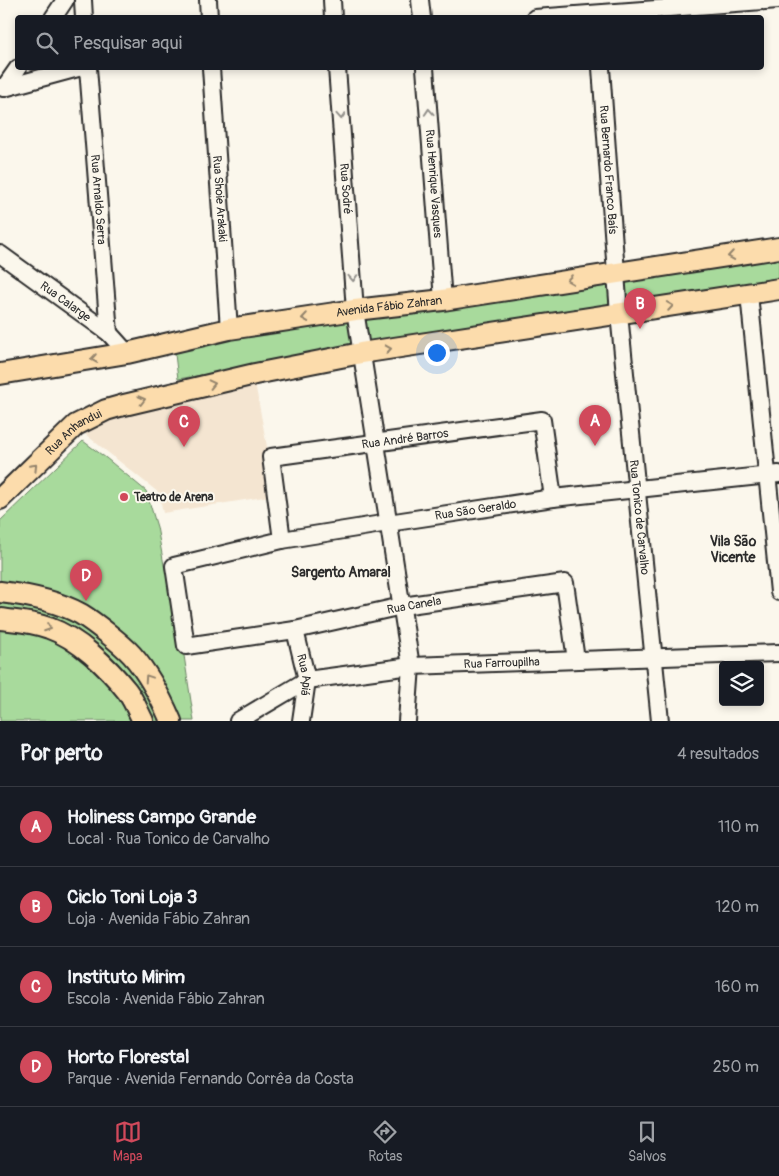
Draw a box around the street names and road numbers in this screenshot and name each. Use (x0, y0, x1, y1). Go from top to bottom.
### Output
street label: Rua Bernardo Franco Baís (596, 105, 620, 235)
street label: Rua Henrique Vasques (422, 129, 445, 239)
street label: Rua Arnaldo Serra (87, 154, 109, 246)
street label: Rua Shoie Arakaki (209, 155, 230, 242)
street label: Rua Sodré (336, 163, 355, 215)
street label: Rua Calarge (37, 279, 94, 325)
street label: Avenida Fábio Zahran (335, 293, 443, 321)
street label: Rua Anhandui (43, 406, 104, 459)
street label: Rua André Barros (361, 426, 450, 453)
street label: Rua Tonico de Carvalho (626, 459, 652, 576)
street label: Rua São Geraldo (434, 497, 518, 524)
street label: Rua Canela (386, 593, 443, 618)
street label: Rua Apiá (293, 652, 314, 697)
street label: Rua Farroupilha (463, 654, 540, 672)

